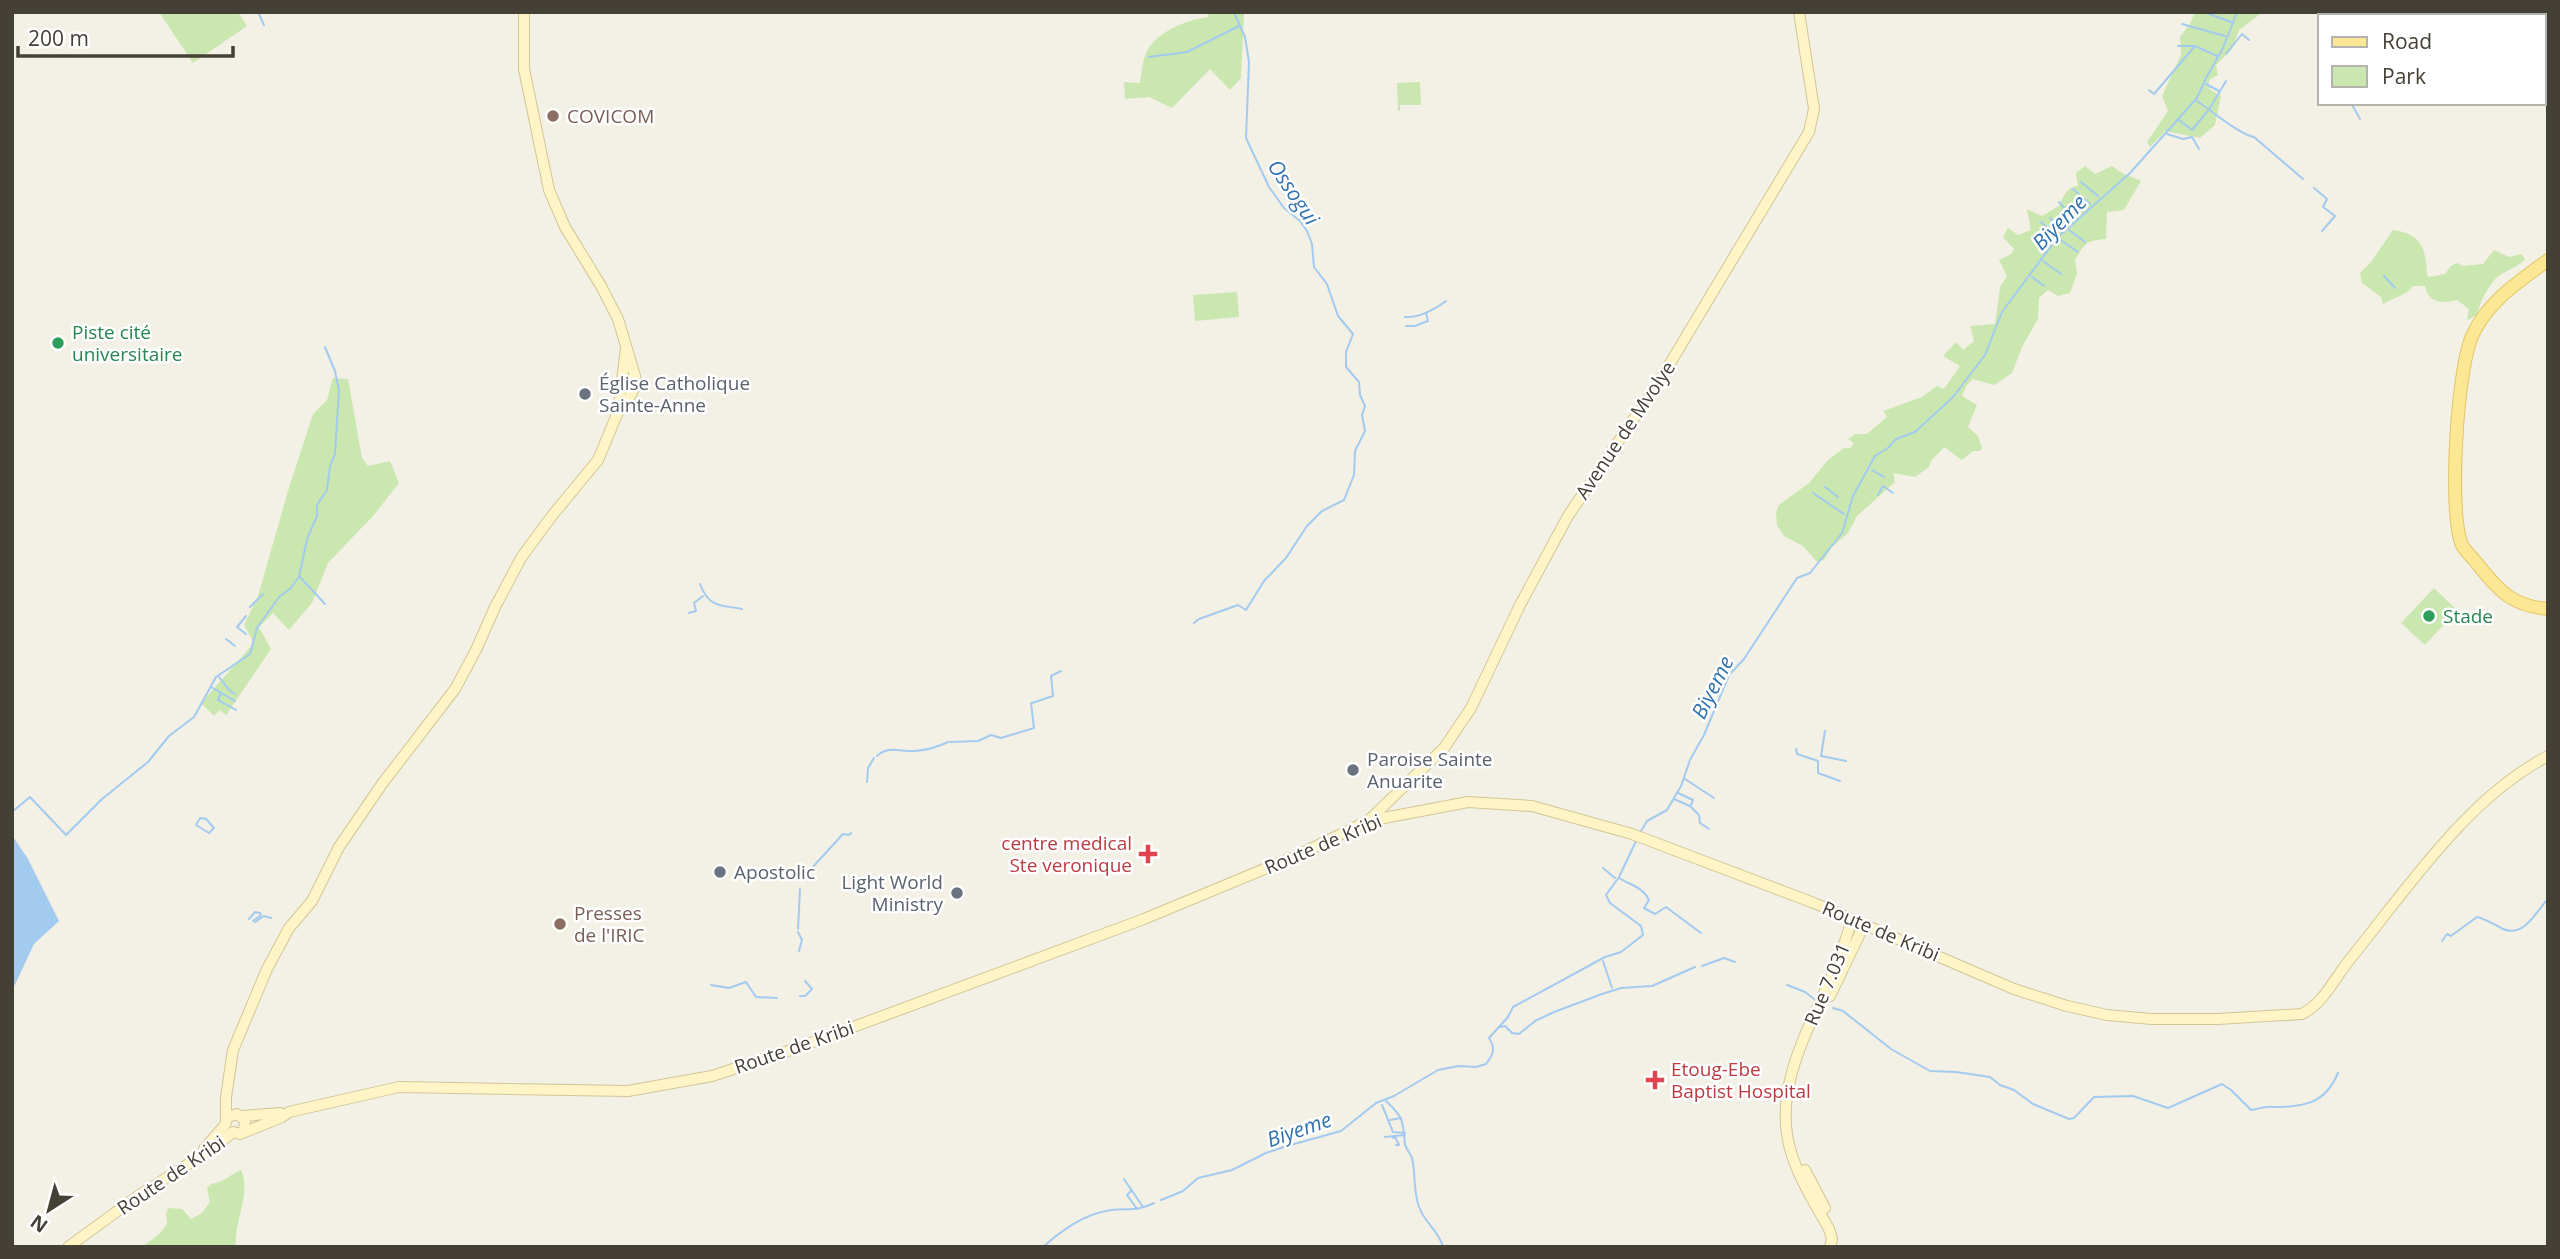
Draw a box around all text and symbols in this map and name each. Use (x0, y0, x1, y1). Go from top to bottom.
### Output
scale bar (18, 14, 233, 58)
legend (2318, 14, 2546, 105)
text: 200 m (28, 24, 89, 52)
text: Road (2382, 27, 2432, 55)
text: Park (2382, 62, 2426, 90)
place label: COVICOM (567, 103, 654, 129)
marker: COVICOM (545, 108, 561, 124)
water label: Ossogui (1262, 154, 1327, 231)
water label: Biyeme (2026, 188, 2092, 256)
place label: Piste cité universitaire (72, 319, 182, 367)
marker: Piste cité universitaire (50, 335, 66, 351)
street label: Avenue de Mvolye (1569, 356, 1681, 504)
place label: Église Catholique Sainte-Anne (599, 370, 750, 418)
marker: Église Catholique Sainte-Anne (577, 386, 593, 402)
place label: Stade (2443, 603, 2493, 629)
marker: Stade (2421, 608, 2437, 624)
water label: Biyeme (1684, 651, 1740, 723)
place label: Paroise Sainte Anuarite (1367, 746, 1493, 794)
marker: Paroise Sainte Anuarite (1345, 762, 1361, 778)
street label: Route de Kribi (1260, 808, 1386, 880)
place label: centre medical Ste veronique (1001, 830, 1132, 878)
marker: centre medical Ste veronique (1138, 844, 1158, 864)
place label: Apostolic (734, 859, 815, 885)
marker: Apostolic (712, 864, 728, 880)
place label: Light World Ministry (841, 869, 943, 917)
marker: Light World Ministry (949, 885, 965, 901)
street label: Route de Kribi (1818, 895, 1944, 967)
place label: Presses de l'IRIC (574, 900, 645, 948)
marker: Presses de l'IRIC (552, 916, 568, 932)
street label: Rue 7.031 (1798, 939, 1856, 1029)
street label: Route de Kribi (731, 1014, 857, 1080)
place label: Etoug-Ebe Baptist Hospital (1671, 1056, 1811, 1104)
marker: Etoug-Ebe Baptist Hospital (1645, 1070, 1665, 1090)
water label: Biyeme (1263, 1105, 1335, 1153)
street label: Route de Kribi (112, 1129, 230, 1221)
north arrow (14, 1175, 84, 1245)
text: N (25, 1209, 53, 1239)

